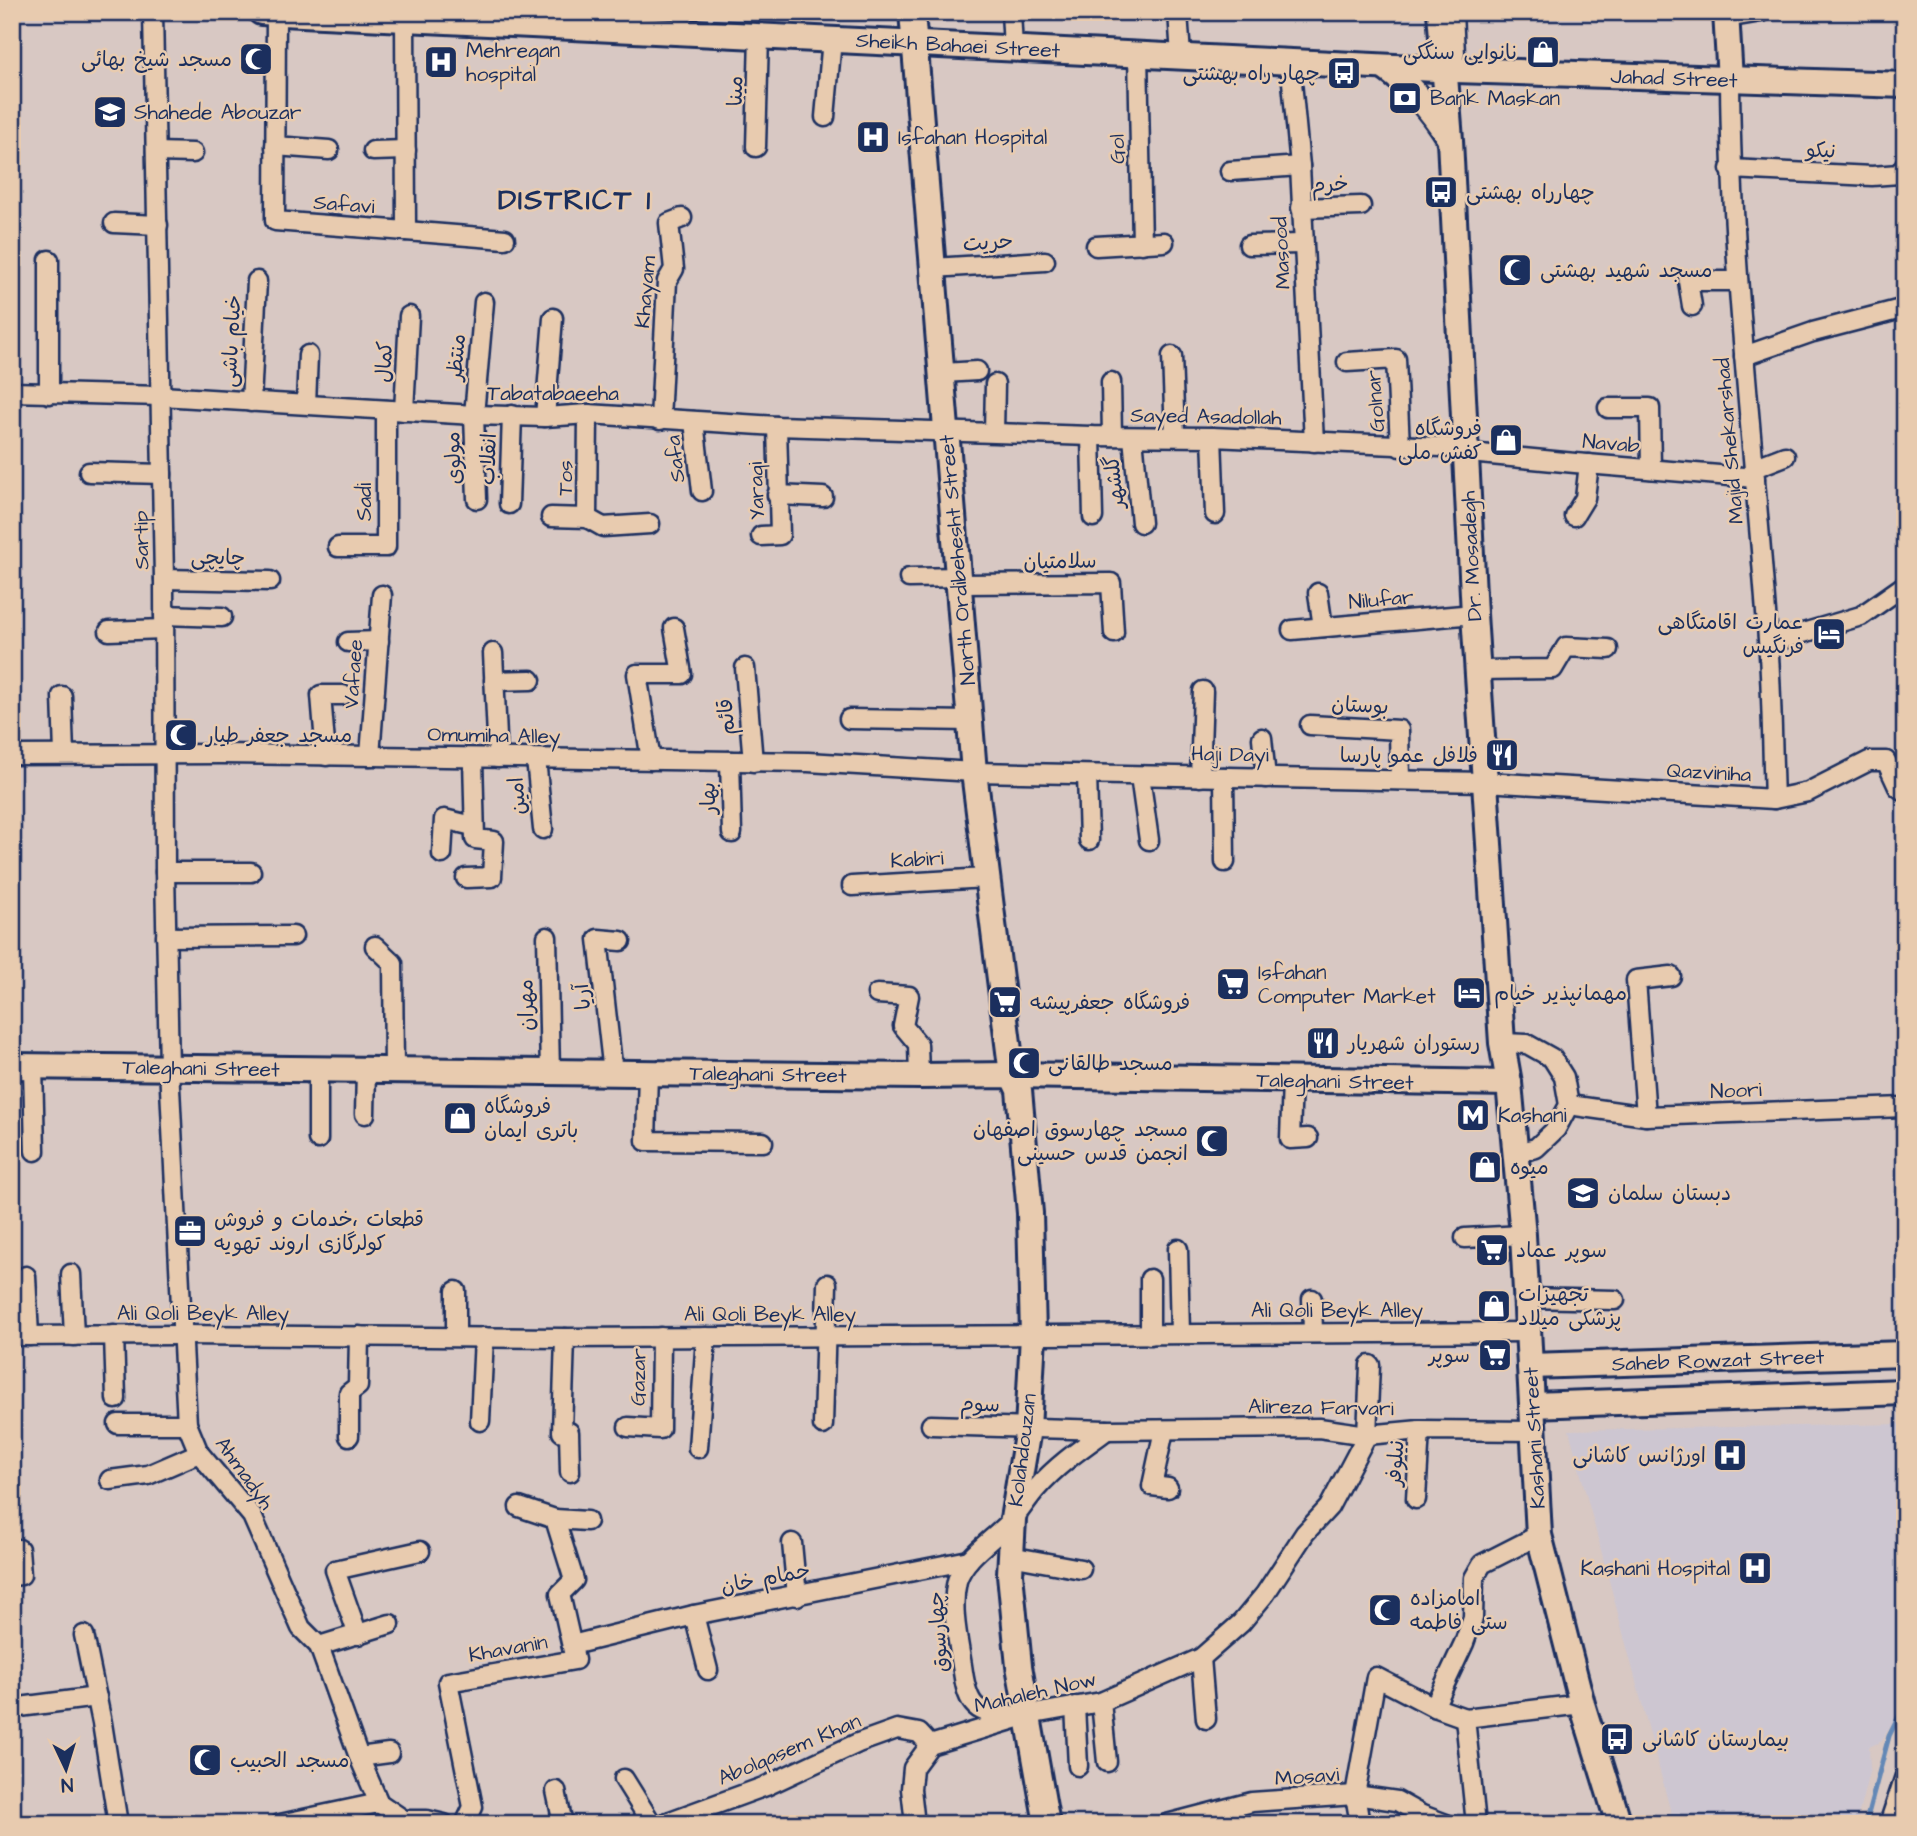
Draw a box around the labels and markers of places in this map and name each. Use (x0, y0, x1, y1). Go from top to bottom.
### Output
shop icon: نانوایی سنگکی (1524, 33, 1562, 71)
place label: Mehregan hospital (466, 36, 560, 90)
place label: نانوایی سنگکی (1403, 38, 1518, 67)
mosque icon: مسجد شیخ بهائی (237, 40, 275, 78)
hospital icon: Mehregan hospital (422, 43, 460, 81)
place label: مسجد شیخ بهائی (81, 45, 232, 74)
bus stop icon: چهار راه بهشتی (1325, 54, 1363, 92)
place label: چهار راه بهشتی (1183, 59, 1320, 88)
bank icon: Bank Maskan (1386, 79, 1424, 117)
place label: Bank Maskan (1430, 84, 1560, 113)
school or university icon: Shahede Abouzar (91, 93, 129, 131)
place label: Shahede Abouzar (134, 98, 302, 127)
hospital icon: Isfahan Hospital (854, 118, 892, 156)
place label: Isfahan Hospital (898, 123, 1047, 153)
bus stop icon: چهارراه بهشتی (1422, 173, 1460, 211)
place label: چهارراه بهشتی (1466, 178, 1595, 207)
mosque icon: مسجد شهید بهشتی (1496, 251, 1534, 289)
place label: مسجد شهید بهشتی (1540, 256, 1713, 285)
place label: فروشگاه کفش ملی (1398, 414, 1482, 467)
shop icon: فروشگاه کفش ملی (1487, 421, 1525, 459)
place label: عمارت اقامتگاهی فرنگیس (1657, 608, 1804, 661)
hotel icon: عمارت اقامتگاهی فرنگیس (1810, 615, 1848, 653)
mosque icon: مسجد جعفر طیار (162, 716, 200, 754)
place label: مسجد جعفر طیار (204, 721, 352, 750)
restaurant icon: فلافل عمو پارسا (1483, 736, 1521, 774)
place label: فلافل عمو پارسا (1340, 741, 1478, 770)
place label: Isfahan Computer Market (1258, 958, 1436, 1012)
supermarket icon: Isfahan Computer Market (1214, 965, 1252, 1003)
hotel icon: مهمانپذیر خیام (1450, 974, 1488, 1012)
place label: مهمانپذیر خیام (1494, 979, 1627, 1009)
supermarket icon: فروشگاه جعفرپیشه (986, 983, 1024, 1021)
place label: فروشگاه جعفرپیشه (1030, 988, 1190, 1017)
restaurant icon: رستوران شهریار (1304, 1024, 1342, 1062)
place label: رستوران شهریار (1346, 1029, 1480, 1058)
mosque icon: مسجد طالقانی (1005, 1044, 1043, 1082)
place label: مسجد طالقانی (1048, 1049, 1173, 1078)
place label: فروشگاه باتری ایمان (484, 1092, 578, 1145)
metro station icon: Kashani (1454, 1096, 1492, 1134)
shop icon: فروشگاه باتری ایمان (441, 1099, 479, 1137)
place label: Kashani (1498, 1101, 1567, 1130)
place label: مسجد چهارسوق اصفهان انجمن قدس حسینی (973, 1115, 1188, 1168)
mosque icon: مسجد چهارسوق اصفهان انجمن قدس حسینی (1193, 1122, 1231, 1160)
shop icon: میوه (1466, 1148, 1504, 1186)
place label: میوه (1510, 1153, 1549, 1182)
school or university icon: دبستان سلمان (1564, 1174, 1602, 1212)
place label: دبستان سلمان (1608, 1179, 1731, 1208)
place label: قطعات ،خدمات و فروش کولرگازی اروند تهویه (214, 1205, 424, 1258)
office icon: قطعات ،خدمات و فروش کولرگازی اروند تهویه (171, 1212, 209, 1250)
supermarket icon: سوپر عماد (1473, 1231, 1511, 1269)
place label: سوپر عماد (1516, 1236, 1607, 1265)
place label: تجهیزات پزشکی میلاد (1518, 1280, 1621, 1333)
shop icon: تجهیزات پزشکی میلاد (1475, 1287, 1513, 1325)
supermarket icon: سوپر (1476, 1336, 1514, 1374)
place label: سوپر (1427, 1341, 1470, 1370)
hospital icon: اورژانس کاشانی (1711, 1436, 1749, 1474)
place label: اورژانس کاشانی (1573, 1441, 1706, 1470)
hospital icon: Kashani Hospital (1736, 1549, 1774, 1587)
place label: Kashani Hospital (1580, 1554, 1730, 1584)
place label: امامزاده ستی فاطمه (1410, 1584, 1508, 1637)
mosque icon: امامزاده ستی فاطمه (1366, 1591, 1404, 1629)
bus stop icon: بیمارستان کاشانی (1598, 1720, 1636, 1758)
place label: بیمارستان کاشانی (1642, 1725, 1789, 1754)
mosque icon: مسجد الحبیب (186, 1741, 224, 1779)
place label: مسجد الحبیب (230, 1746, 349, 1775)

